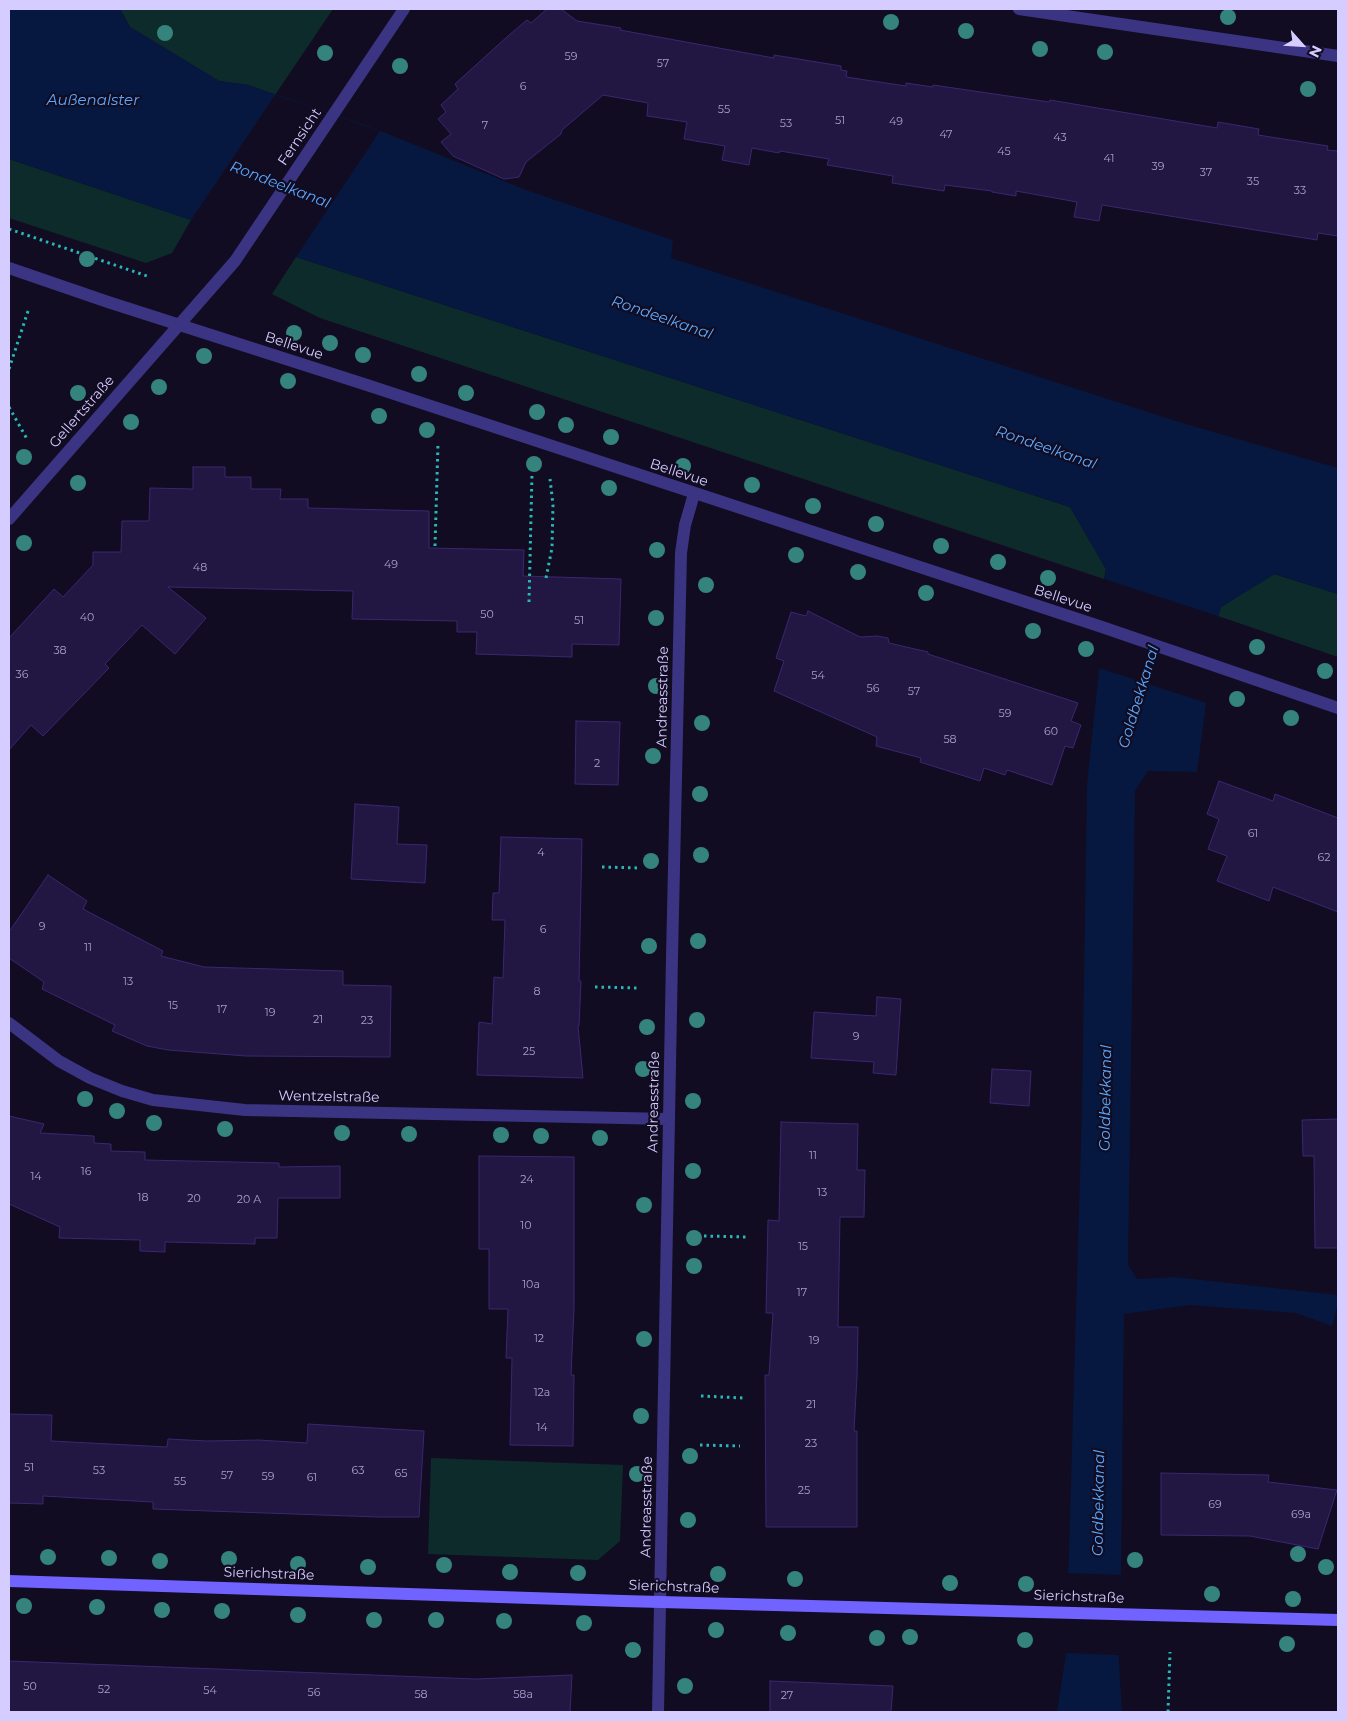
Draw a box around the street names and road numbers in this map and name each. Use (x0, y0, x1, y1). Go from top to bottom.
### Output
street label: Fernsicht (275, 105, 325, 169)
street label: Bellevue (263, 329, 325, 363)
street label: Gellertstraße (46, 372, 118, 452)
street label: Bellevue (648, 456, 710, 490)
street label: Bellevue (1032, 582, 1094, 616)
street label: Andreasstraße (654, 646, 672, 748)
street label: Andreasstraße (645, 1051, 663, 1153)
street label: Wentzelstraße (278, 1088, 380, 1106)
street label: Andreasstraße (638, 1456, 656, 1558)
street label: Sierichstraße (223, 1564, 315, 1584)
street label: Sierichstraße (628, 1577, 720, 1597)
street label: Sierichstraße (1033, 1587, 1125, 1607)

